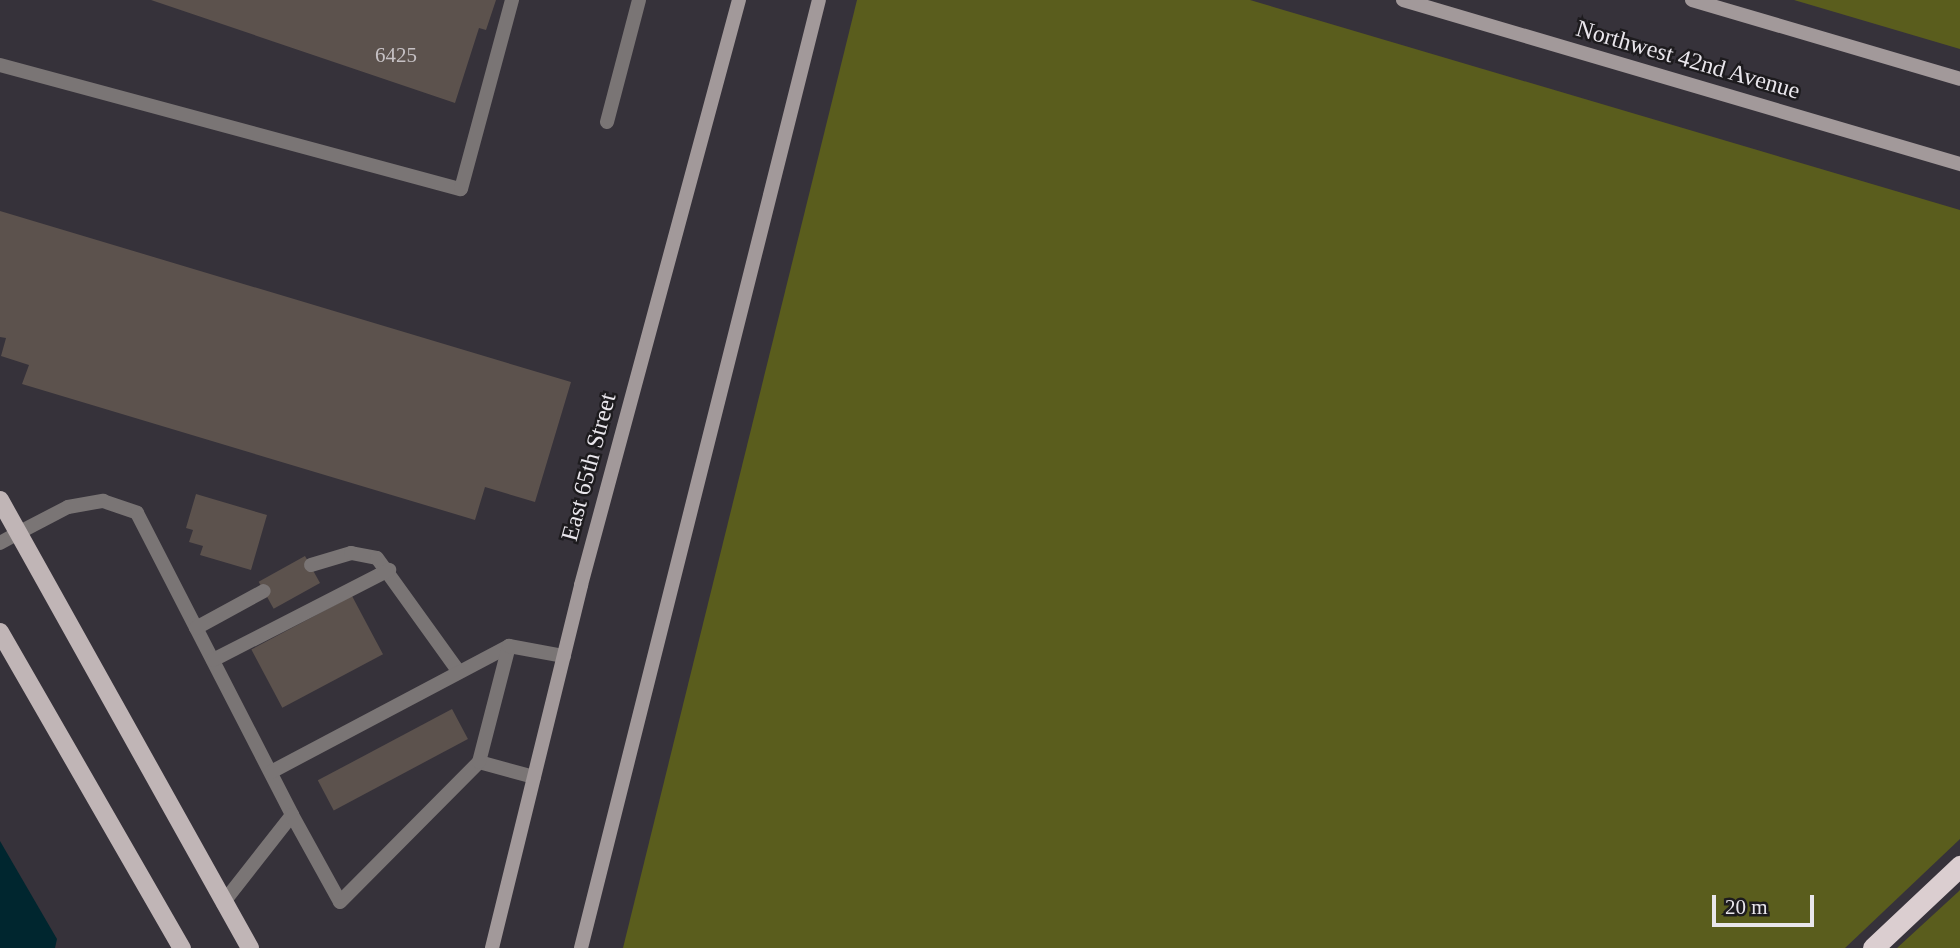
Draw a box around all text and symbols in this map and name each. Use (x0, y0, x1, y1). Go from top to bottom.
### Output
street label: Northwest 42nd Avenue (1572, 14, 1804, 106)
house number: 6425 (375, 42, 417, 68)
street label: East 65th Street (555, 390, 623, 544)
scale bar (1715, 881, 1816, 925)
text: 20 m (1725, 895, 1768, 919)

